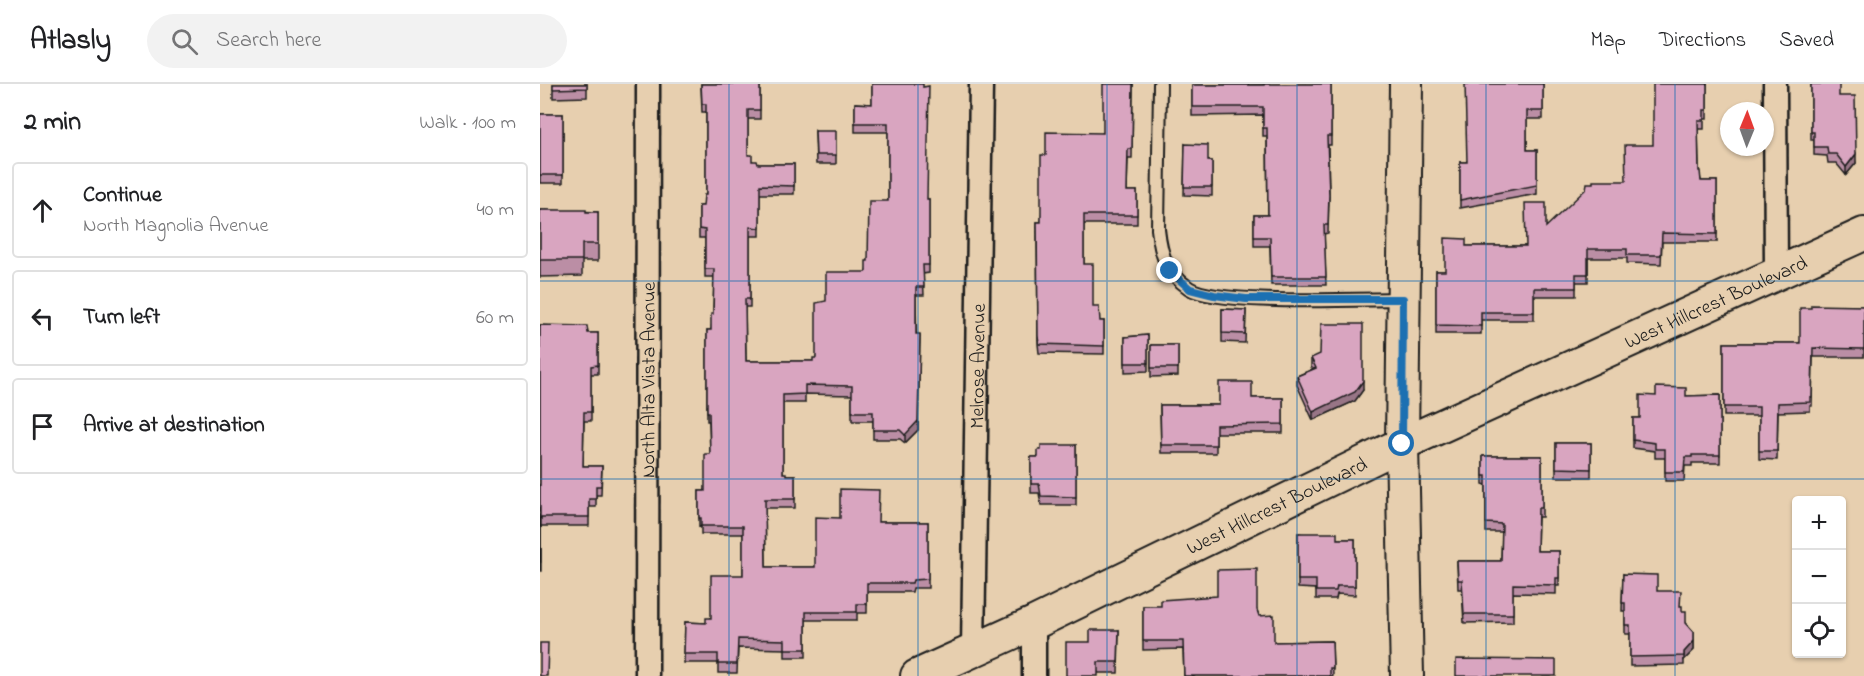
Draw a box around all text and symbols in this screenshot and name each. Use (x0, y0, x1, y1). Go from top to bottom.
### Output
search box (147, 14, 567, 68)
text: Atlasly (30, 21, 111, 62)
icon: search (168, 25, 201, 58)
text: Search here (216, 25, 321, 57)
text: Map (1590, 26, 1626, 56)
text: Directions (1659, 26, 1746, 56)
text: Saved (1779, 26, 1834, 56)
north arrow (1720, 102, 1774, 156)
text: 2 min (24, 104, 81, 142)
text: Walk · 100 m (419, 109, 516, 138)
text: Continue (83, 180, 162, 212)
icon: ahead (26, 194, 59, 227)
text: 40 m (477, 196, 514, 225)
text: North Magnolia Avenue (83, 212, 268, 241)
street label: West Hillcrest Boulevard (1620, 250, 1813, 358)
route end (1156, 257, 1182, 283)
street label: North Alta Vista Avenue (635, 282, 665, 478)
icon: left (26, 302, 59, 335)
text: Turn left (83, 302, 160, 334)
street label: Melrose Avenue (964, 303, 995, 429)
text: 60 m (476, 304, 514, 333)
icon: arrive (26, 410, 59, 443)
text: Arrive at destination (83, 410, 265, 442)
route start (1388, 430, 1414, 456)
street label: West Hillcrest Boulevard (1182, 451, 1373, 564)
map controls (1792, 496, 1846, 658)
button: + (1792, 496, 1846, 550)
button: − (1792, 550, 1846, 604)
button: locate (1792, 604, 1846, 658)

